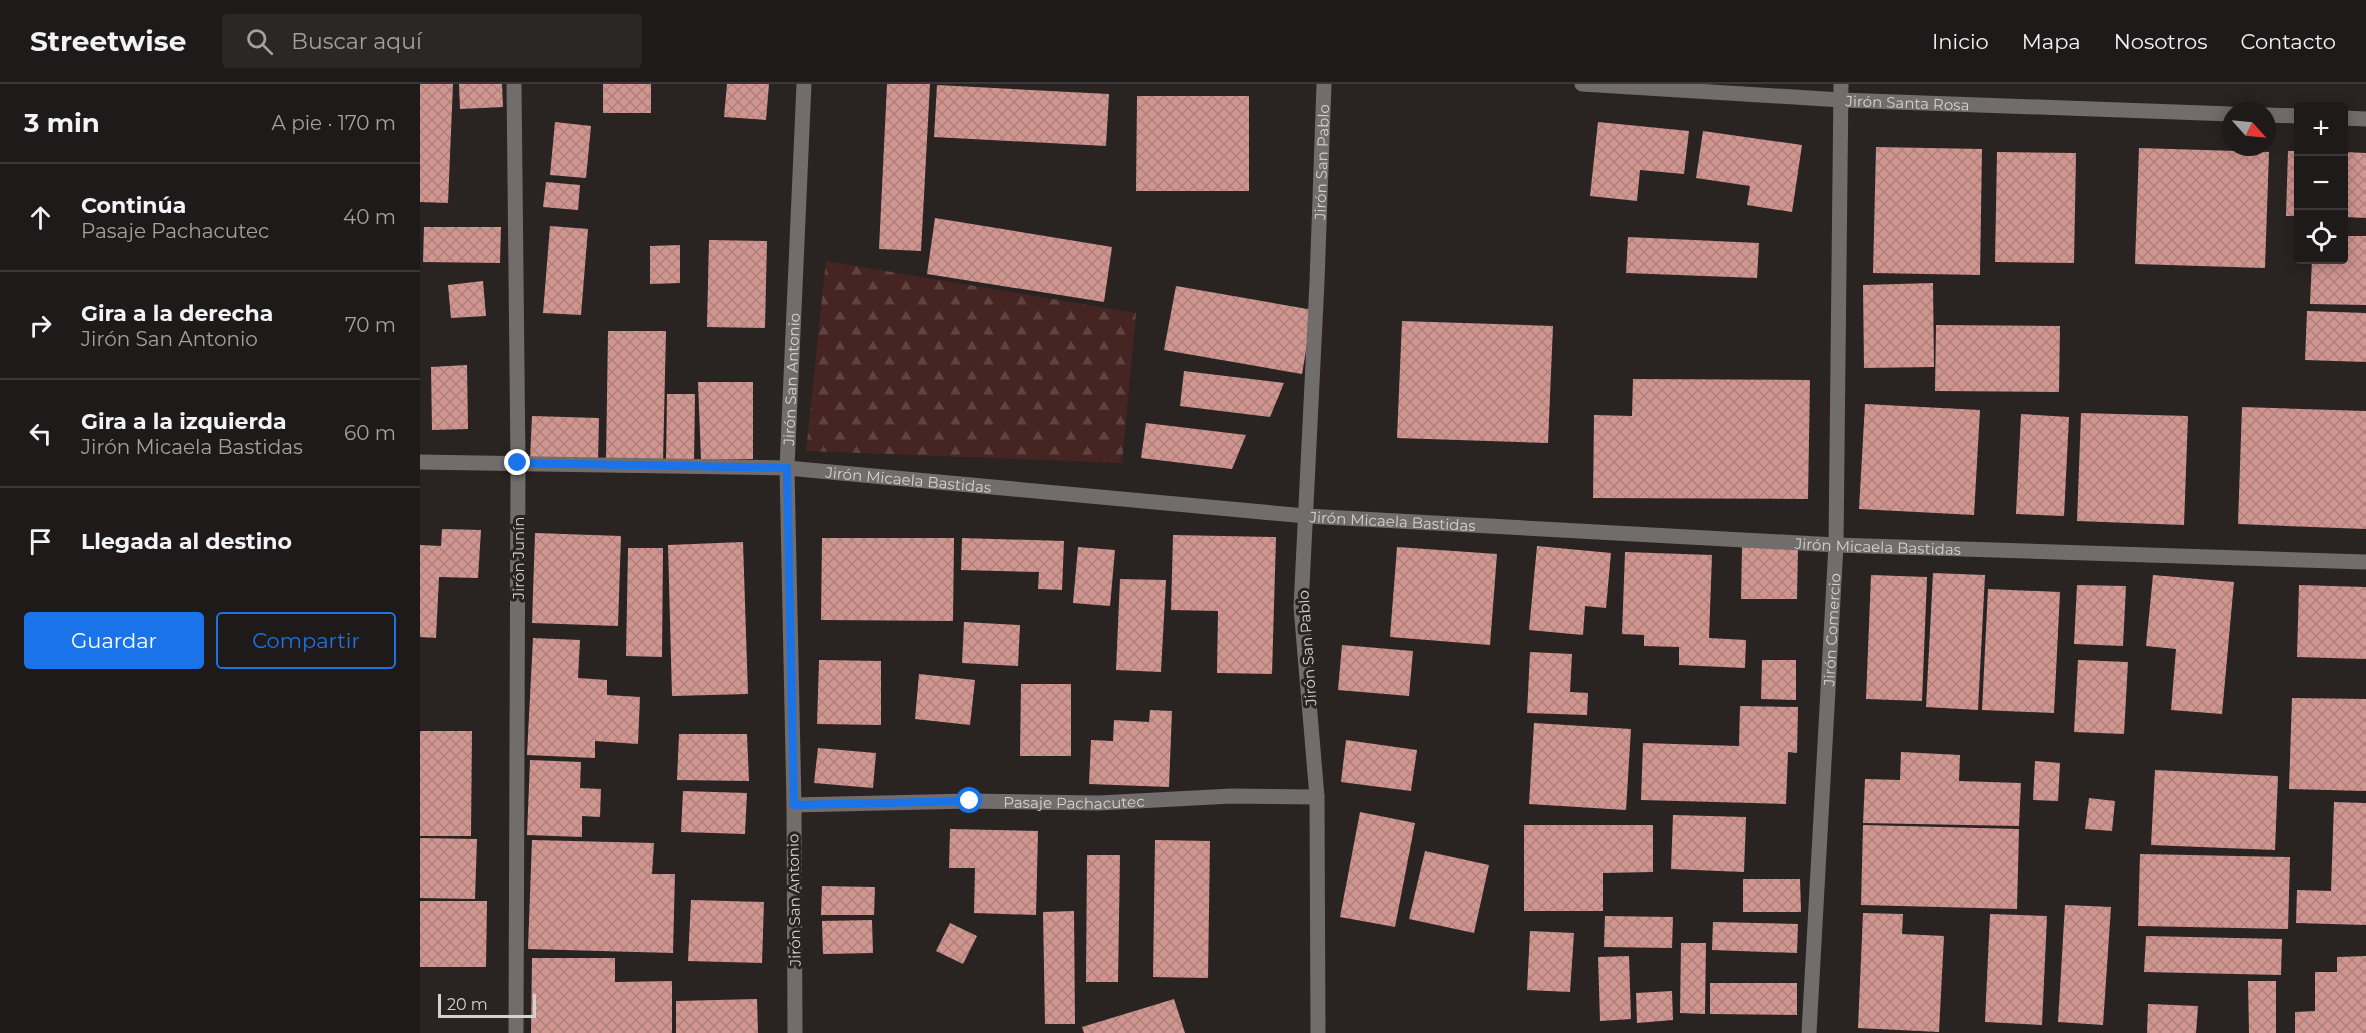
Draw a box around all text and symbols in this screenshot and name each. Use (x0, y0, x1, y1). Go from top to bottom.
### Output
search box (222, 14, 642, 68)
text: Streetwise (30, 24, 186, 58)
icon: search (243, 25, 276, 58)
text: Buscar aquí (291, 28, 422, 55)
text: Inicio (1932, 29, 1989, 54)
text: Mapa (2022, 29, 2081, 54)
text: Nosotros (2114, 29, 2207, 54)
text: Contacto (2240, 29, 2336, 54)
street label: Jirón Santa Rosa (1844, 91, 1970, 114)
north arrow (2222, 102, 2276, 156)
map controls (2294, 102, 2348, 264)
button: + (2294, 102, 2348, 156)
street label: Jirón San Pablo (1310, 104, 1333, 221)
text: 3 min (24, 107, 100, 139)
text: A pie · 170 m (272, 111, 396, 135)
button: − (2294, 156, 2348, 210)
text: Continúa (81, 192, 186, 219)
icon: ahead (24, 201, 57, 234)
text: 40 m (343, 205, 396, 229)
button: locate (2294, 210, 2348, 264)
text: Pasaje Pachacutec (81, 219, 269, 243)
text: Gira a la derecha (81, 300, 273, 327)
icon: right (24, 309, 57, 342)
street label: Jirón San Antonio (778, 312, 803, 447)
text: 70 m (345, 313, 396, 337)
text: Jirón San Antonio (81, 327, 258, 351)
text: Gira a la izquierda (81, 408, 287, 435)
icon: left (24, 417, 57, 450)
text: 60 m (344, 421, 396, 445)
text: Jirón Micaela Bastidas (81, 435, 303, 459)
route end (504, 449, 530, 475)
street label: Jirón Micaela Bastidas (824, 462, 992, 496)
street label: Jirón Micaela Bastidas (1308, 507, 1476, 535)
street label: Jirón Junín (509, 517, 528, 600)
icon: arrive (24, 525, 57, 558)
text: Llegada al destino (81, 528, 292, 555)
street label: Jirón Micaela Bastidas (1793, 533, 1961, 559)
street label: Jirón Comercio (1819, 573, 1844, 688)
street label: Jirón San Pablo (1293, 589, 1321, 708)
button: Guardar (24, 612, 204, 669)
button: Compartir (216, 612, 396, 669)
route start (956, 787, 982, 813)
street label: Pasaje Pachacutec (1003, 791, 1145, 813)
street label: Jirón San Antonio (783, 834, 805, 967)
scale bar (438, 991, 536, 1018)
text: 20 m (447, 995, 488, 1014)

